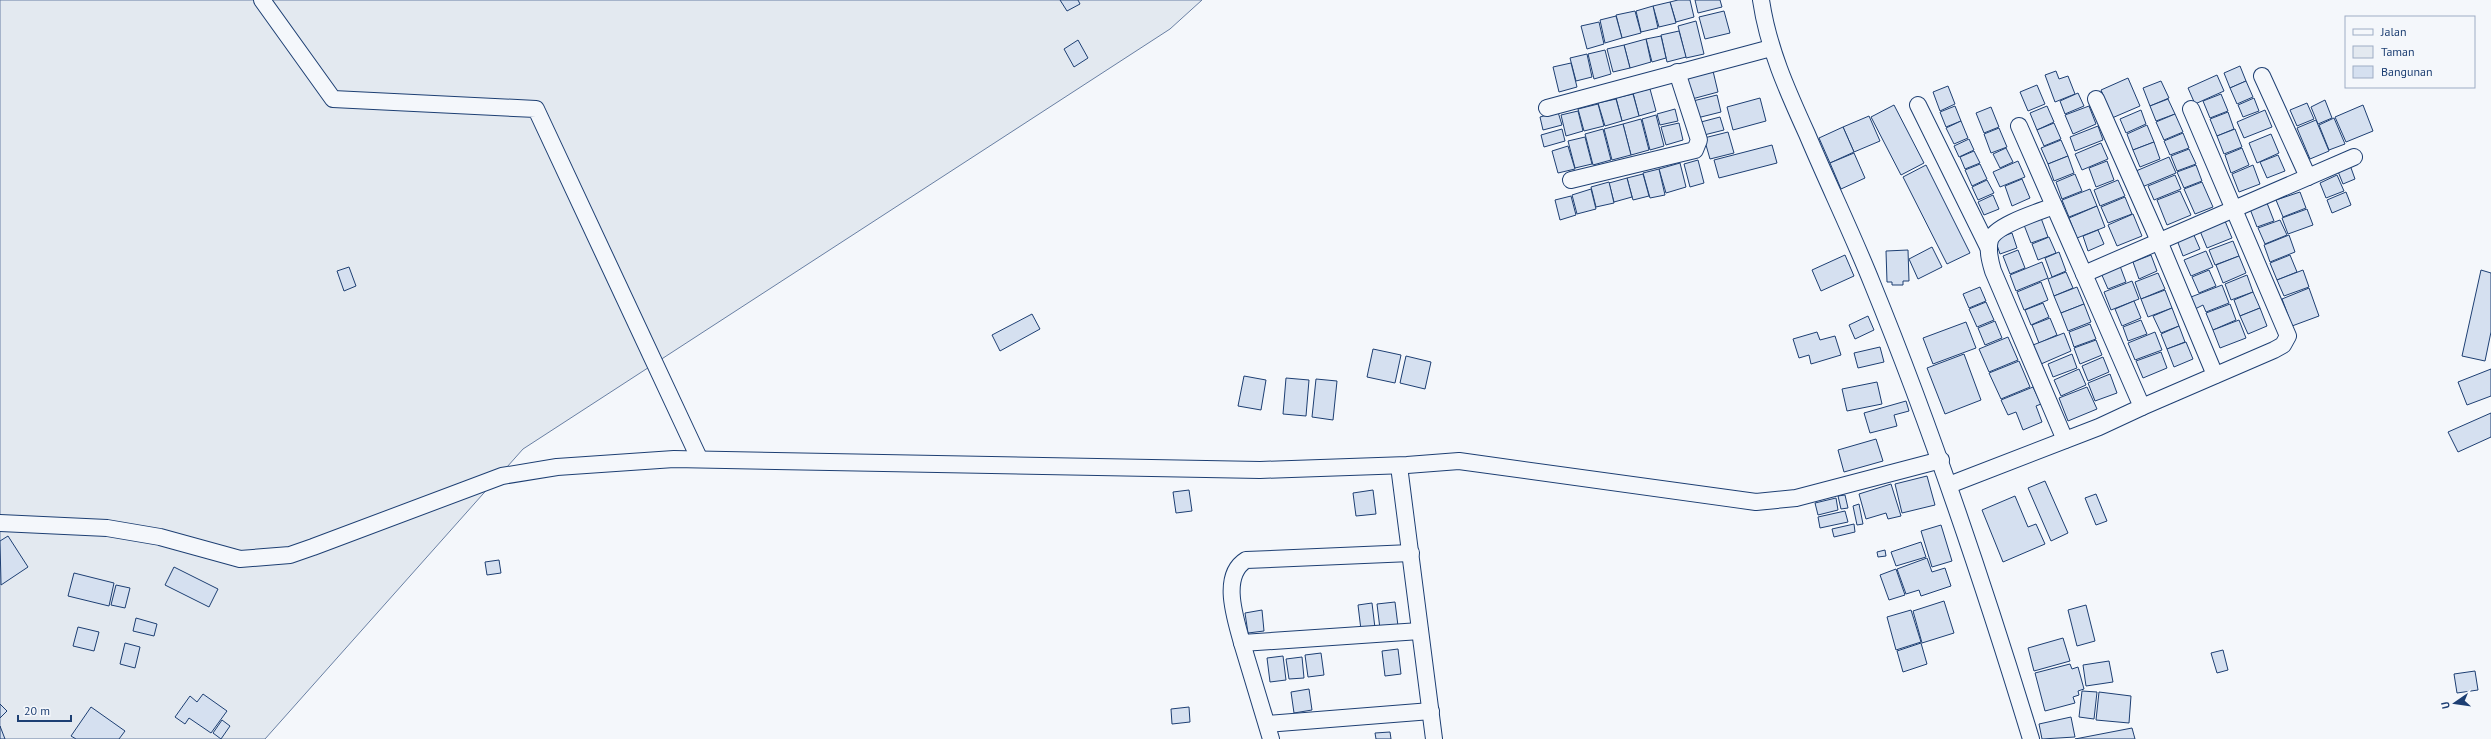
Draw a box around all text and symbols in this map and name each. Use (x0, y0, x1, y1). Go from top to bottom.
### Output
legend (2345, 16, 2475, 88)
text: Jalan (2380, 24, 2406, 39)
text: Taman (2381, 44, 2415, 59)
text: Bangunan (2381, 64, 2433, 79)
north arrow (2435, 683, 2475, 723)
scale bar (18, 697, 71, 723)
text: U (2438, 700, 2453, 710)
text: 20 m (24, 703, 50, 718)

